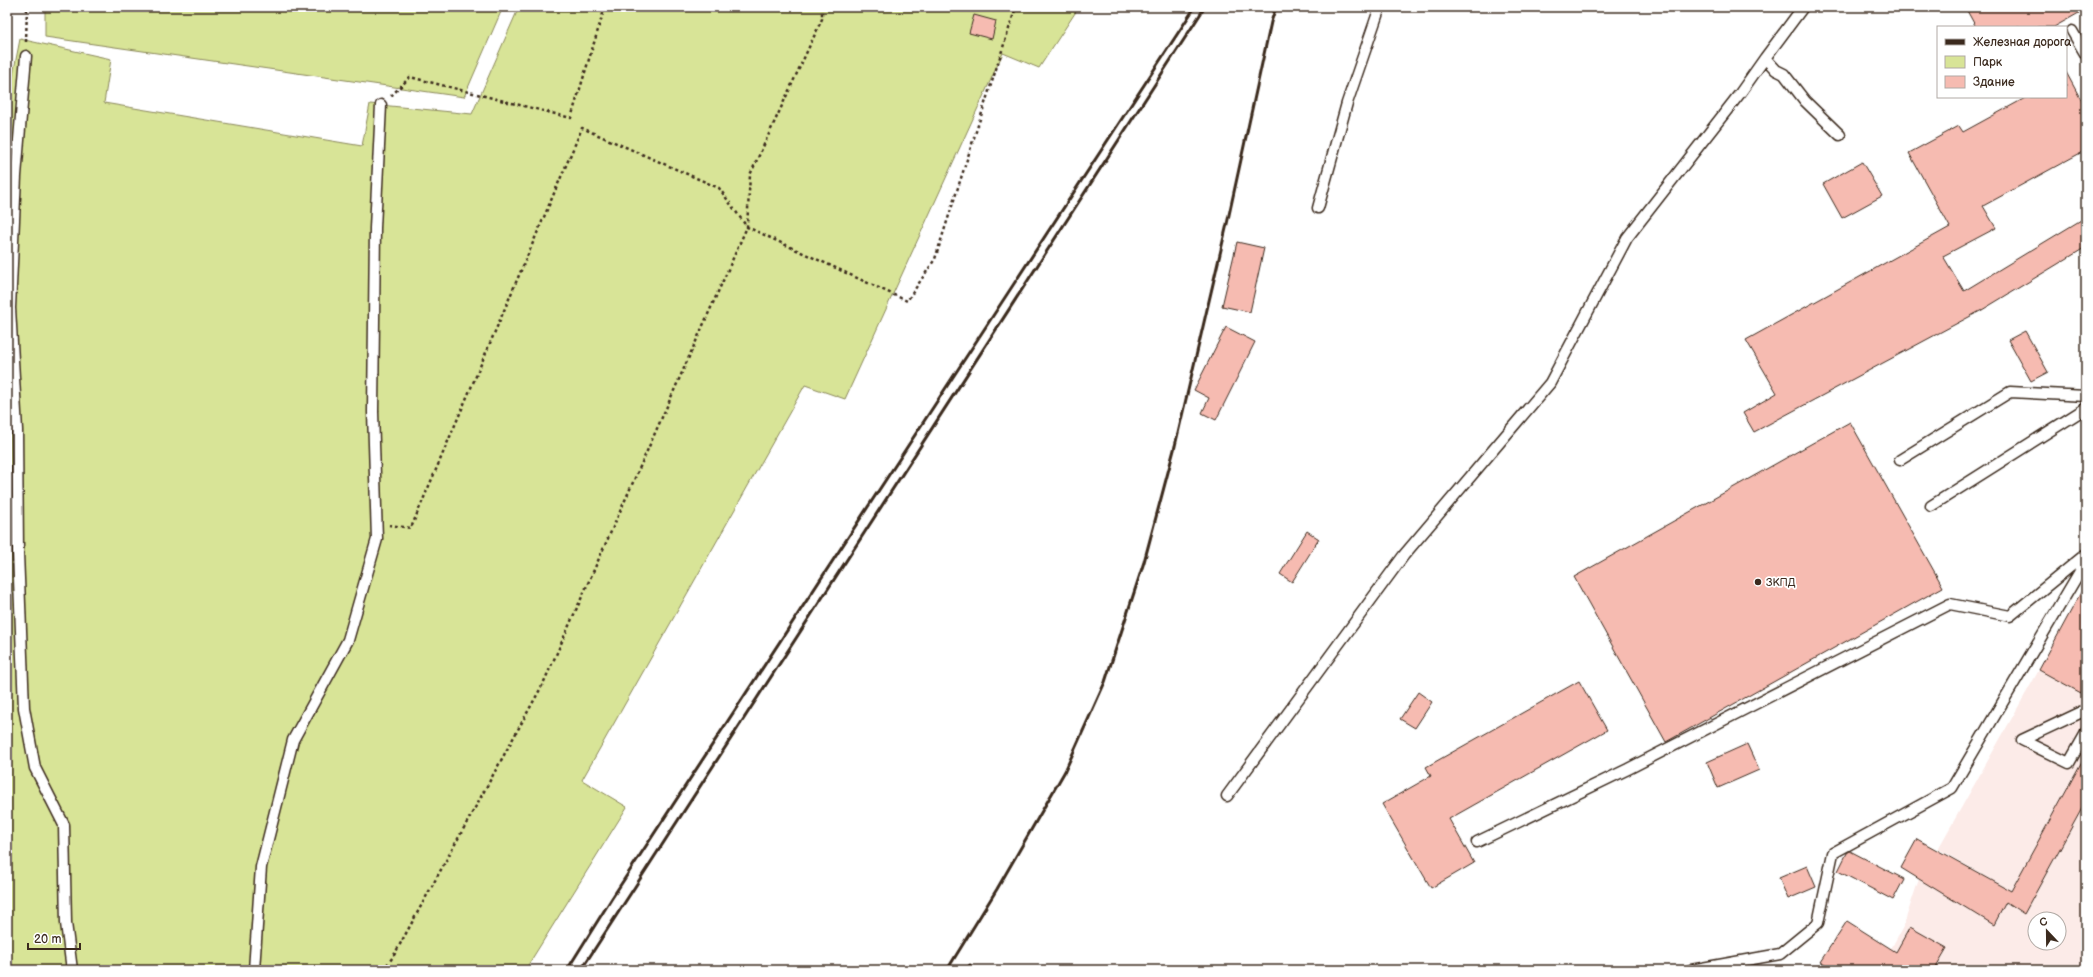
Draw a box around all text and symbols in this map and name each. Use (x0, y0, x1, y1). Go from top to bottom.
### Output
legend (1937, 26, 2067, 98)
text: Железная дорога (1973, 35, 2071, 50)
text: Парк (1973, 55, 2003, 70)
text: Здание (1973, 75, 2015, 90)
place label: ЗКПД (1766, 576, 1796, 589)
marker: ЗКПД (1753, 577, 1763, 587)
north arrow (2027, 911, 2067, 951)
text: С (2037, 915, 2050, 930)
scale bar (28, 925, 80, 951)
text: 20 m (34, 932, 61, 947)

